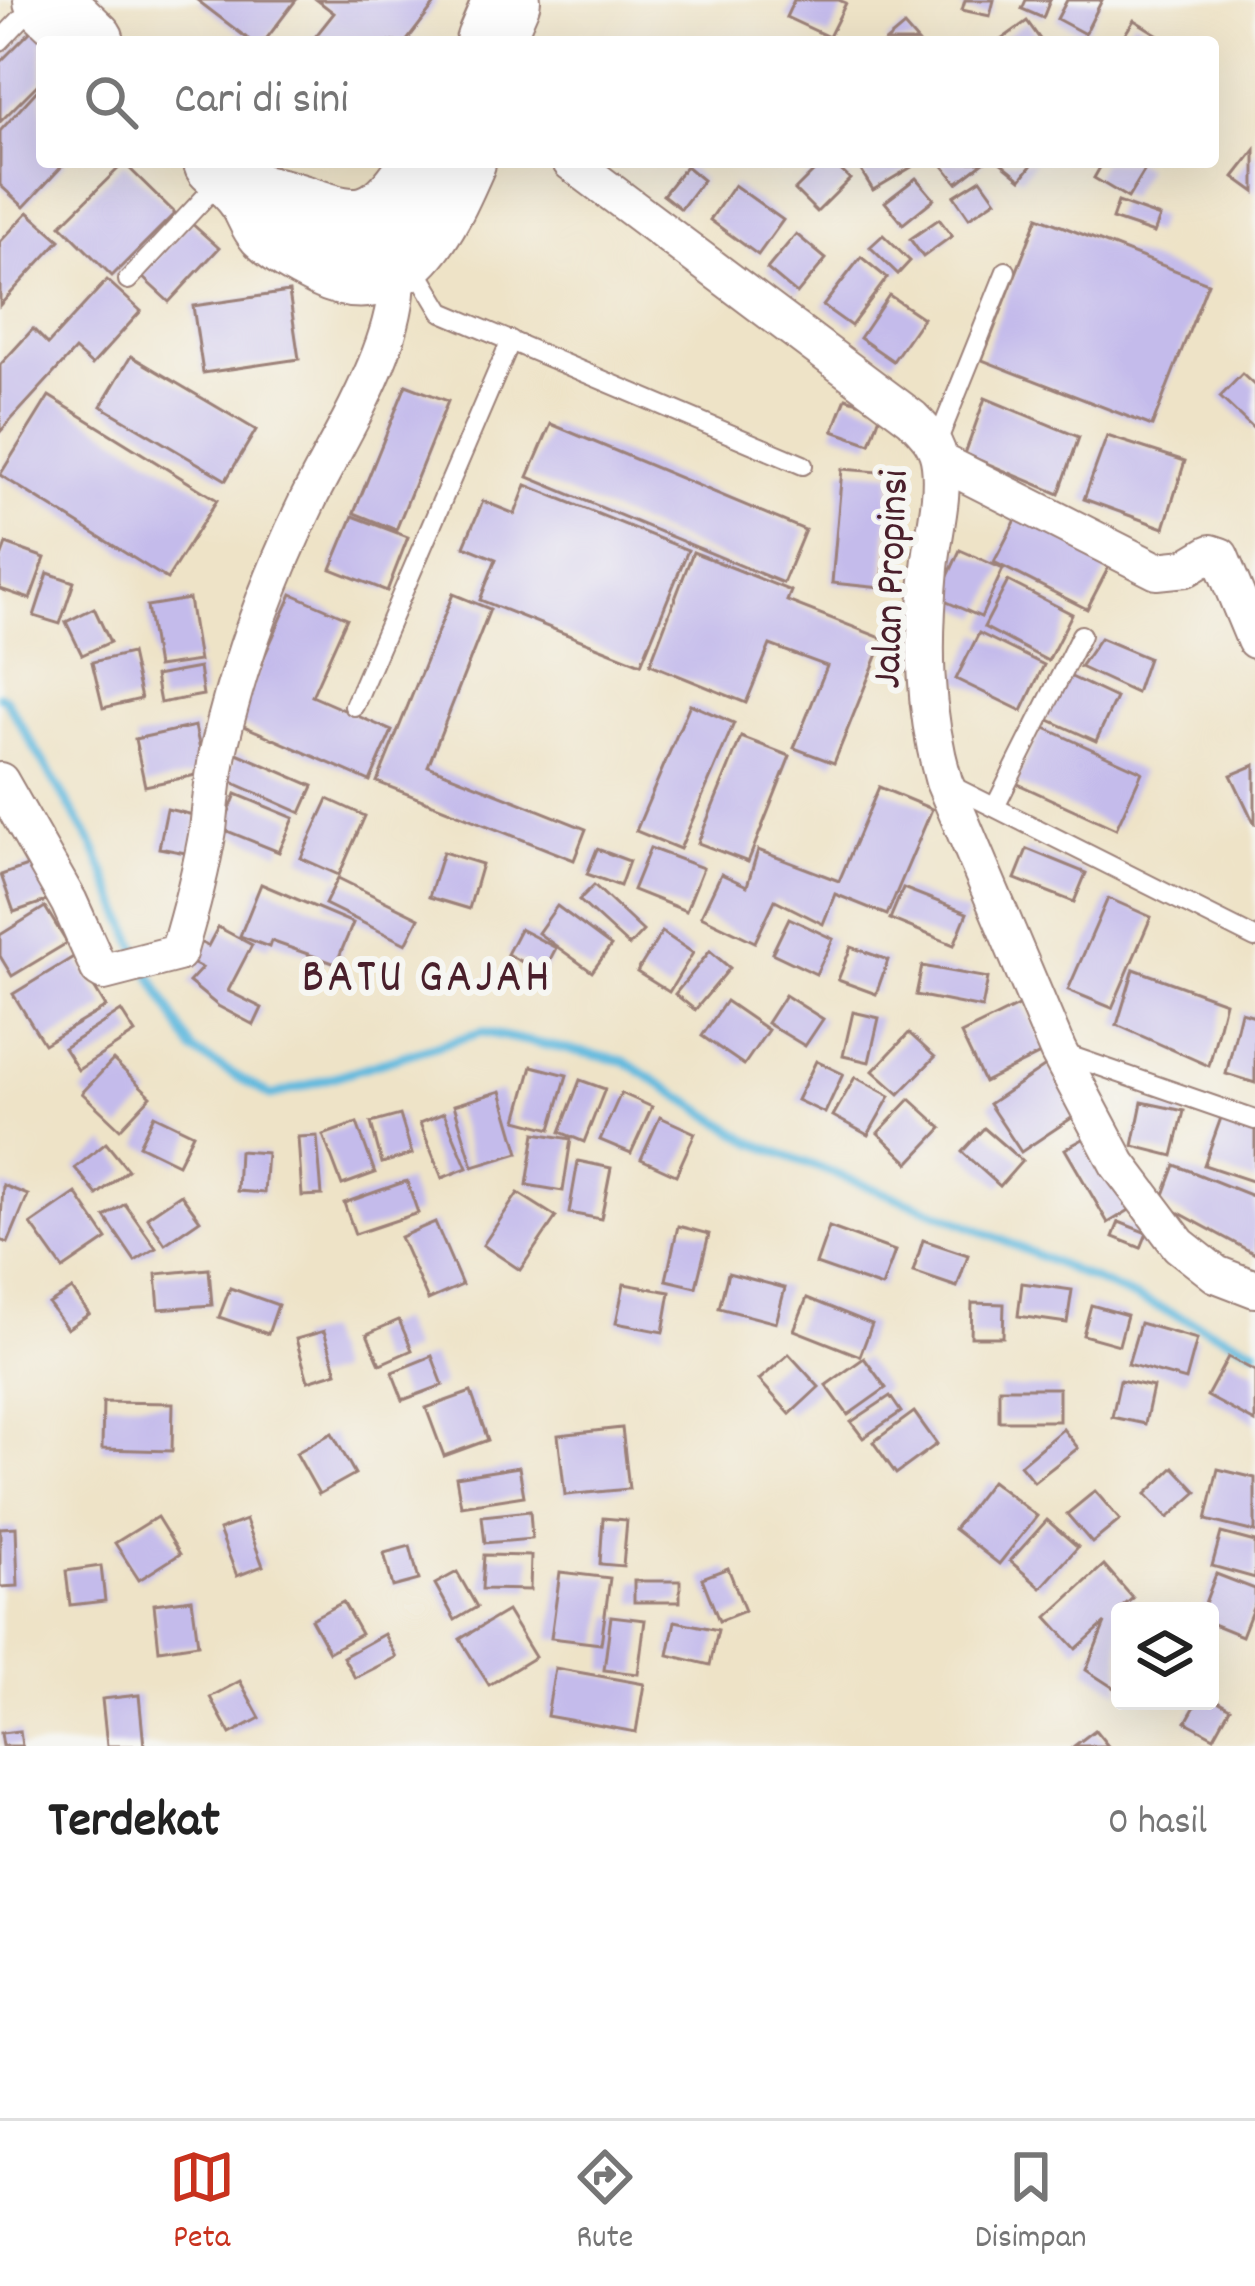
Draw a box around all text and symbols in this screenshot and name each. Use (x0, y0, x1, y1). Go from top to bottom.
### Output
search box (36, 36, 1219, 168)
icon: search (78, 69, 144, 135)
text: Cari di sini (174, 70, 348, 134)
street label: Jalan Propinsi (860, 469, 928, 690)
district label: BATU GAJAH (302, 946, 553, 1015)
map controls (1111, 1602, 1219, 1710)
button: layers (1111, 1602, 1219, 1710)
text: Terdekat (48, 1788, 220, 1860)
text: 0 hasil (1108, 1797, 1207, 1852)
tab: Peta (169, 2144, 235, 2263)
tab: Rute (572, 2144, 638, 2263)
tab: Disimpan (975, 2144, 1086, 2263)

